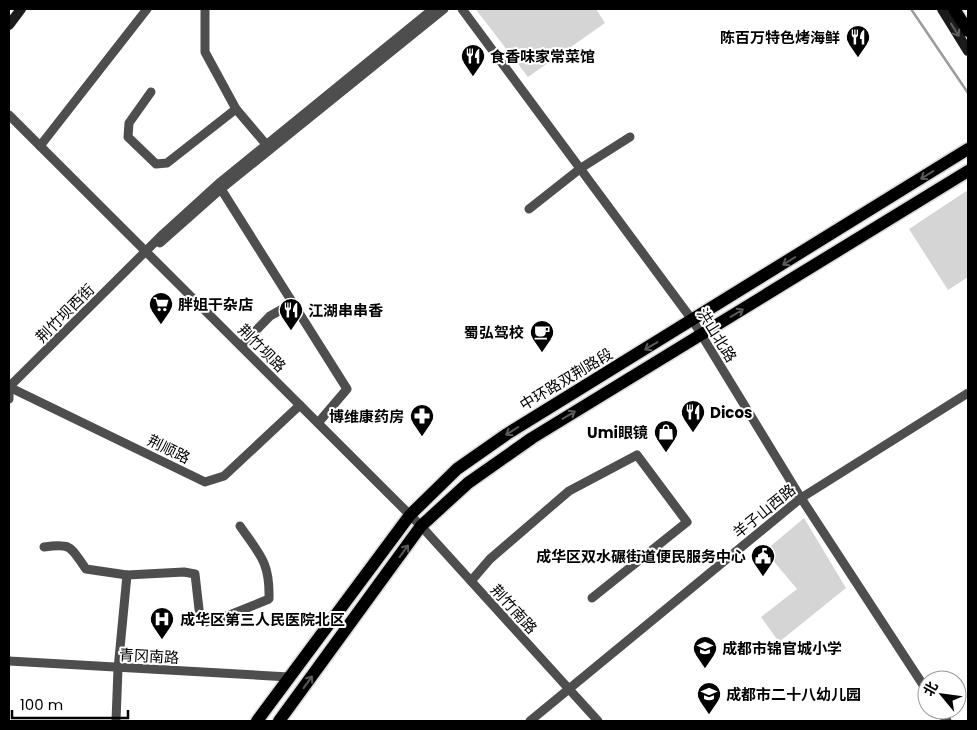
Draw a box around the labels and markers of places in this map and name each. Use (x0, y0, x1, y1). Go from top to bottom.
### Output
restaurant icon: 陈百万特色烤海鲜 (845, 24, 871, 58)
place label: 陈百万特色烤海鲜 (720, 27, 840, 48)
restaurant icon: 食香味家常菜馆 (460, 43, 486, 77)
place label: 食香味家常菜馆 (490, 46, 595, 67)
supermarket icon: 胖姐干杂店 (148, 291, 174, 325)
place label: 胖姐干杂店 (178, 294, 253, 315)
restaurant icon: 江湖串串香 (278, 297, 304, 331)
place label: 江湖串串香 (308, 300, 383, 321)
cafe icon: 蜀弘驾校 (529, 319, 555, 353)
place label: 蜀弘驾校 (464, 322, 524, 343)
restaurant icon: Dicos (680, 399, 706, 433)
place label: Dicos (710, 402, 752, 423)
pharmacy icon: 博维康药房 (409, 403, 435, 437)
place label: 博维康药房 (329, 406, 404, 427)
shop icon: Umi眼镜 (653, 419, 679, 453)
place label: Umi眼镜 (587, 422, 648, 443)
public building icon: 成华区双水碾街道便民服务中心 (750, 543, 776, 577)
place label: 成华区双水碾街道便民服务中心 (536, 546, 746, 567)
hospital icon: 成华区第三人民医院北区 (149, 606, 175, 640)
place label: 成华区第三人民医院北区 (180, 609, 345, 630)
school or university icon: 成都市锦官城小学 (692, 635, 718, 669)
place label: 成都市锦官城小学 (722, 638, 842, 659)
school or university icon: 成都市二十八幼儿园 (696, 681, 722, 715)
place label: 成都市二十八幼儿园 (726, 684, 861, 705)

